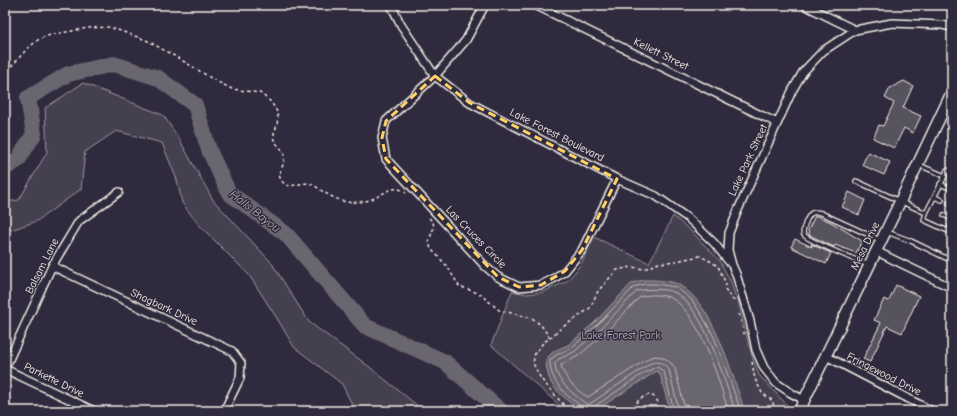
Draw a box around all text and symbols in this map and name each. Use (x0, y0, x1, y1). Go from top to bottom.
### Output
street label: Kellett Street (631, 35, 691, 73)
street label: Lake Forest Boulevard (508, 106, 606, 164)
street label: Lake Park Street (726, 121, 771, 198)
water label: Halls Bayou (227, 187, 283, 235)
street label: Las Cruces Circle (443, 203, 509, 271)
street label: Mesa Drive (848, 219, 883, 272)
street label: Balsam Lane (22, 236, 62, 296)
street label: Shagbark Drive (129, 286, 200, 328)
park label: Lake Forest Park (582, 329, 661, 342)
street label: Fringewood Drive (845, 350, 924, 399)
street label: Parkette Drive (22, 360, 87, 400)

